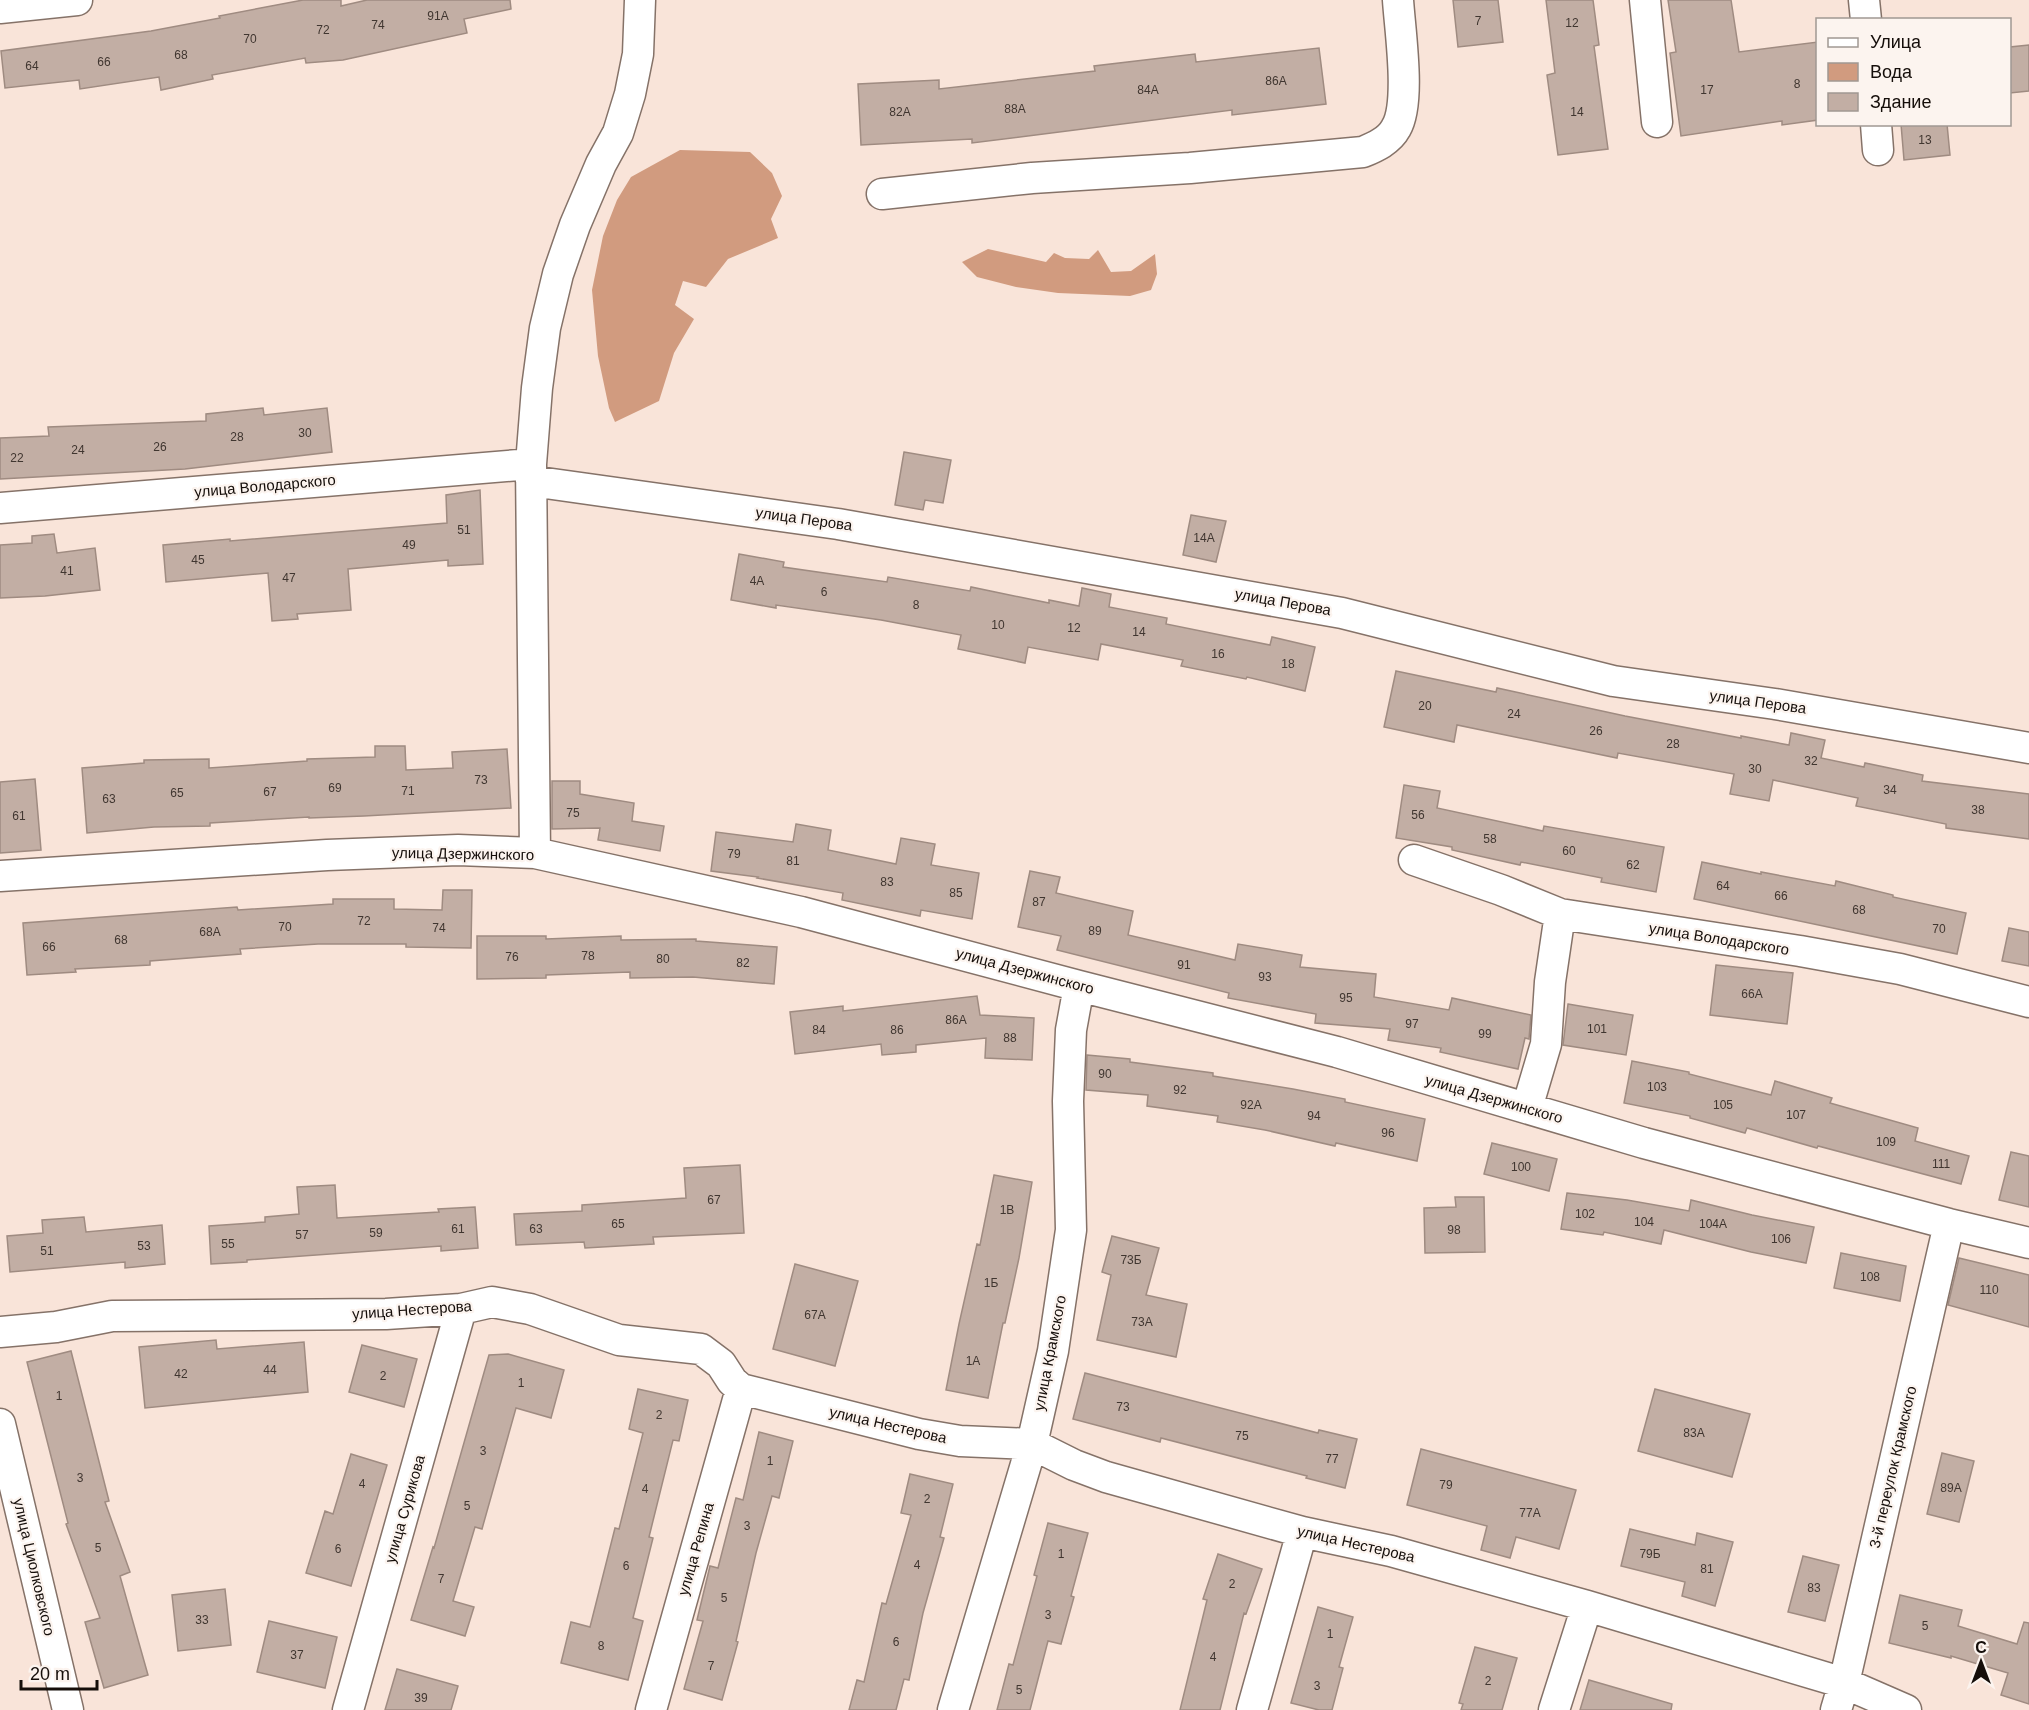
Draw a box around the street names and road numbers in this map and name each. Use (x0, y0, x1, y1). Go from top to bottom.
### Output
street label: улица Володарского (194, 471, 336, 500)
street label: улица Перова (755, 503, 854, 534)
street label: улица Перова (1234, 585, 1333, 618)
street label: улица Перова (1709, 686, 1808, 717)
street label: улица Дзержинского (392, 844, 534, 863)
street label: улица Володарского (1648, 919, 1790, 958)
street label: улица Дзержинского (954, 944, 1096, 997)
street label: улица Дзержинского (1423, 1071, 1565, 1126)
street label: улица Крамского (1030, 1294, 1069, 1412)
street label: улица Нестерова (352, 1297, 473, 1322)
street label: 3-й переулок Крамского (1866, 1384, 1919, 1550)
street label: улица Нестерова (828, 1403, 949, 1446)
street label: улица Сурикова (381, 1452, 428, 1565)
street label: улица Циолковского (10, 1496, 59, 1637)
street label: улица Репина (674, 1500, 717, 1597)
street label: улица Нестерова (1296, 1522, 1417, 1565)

